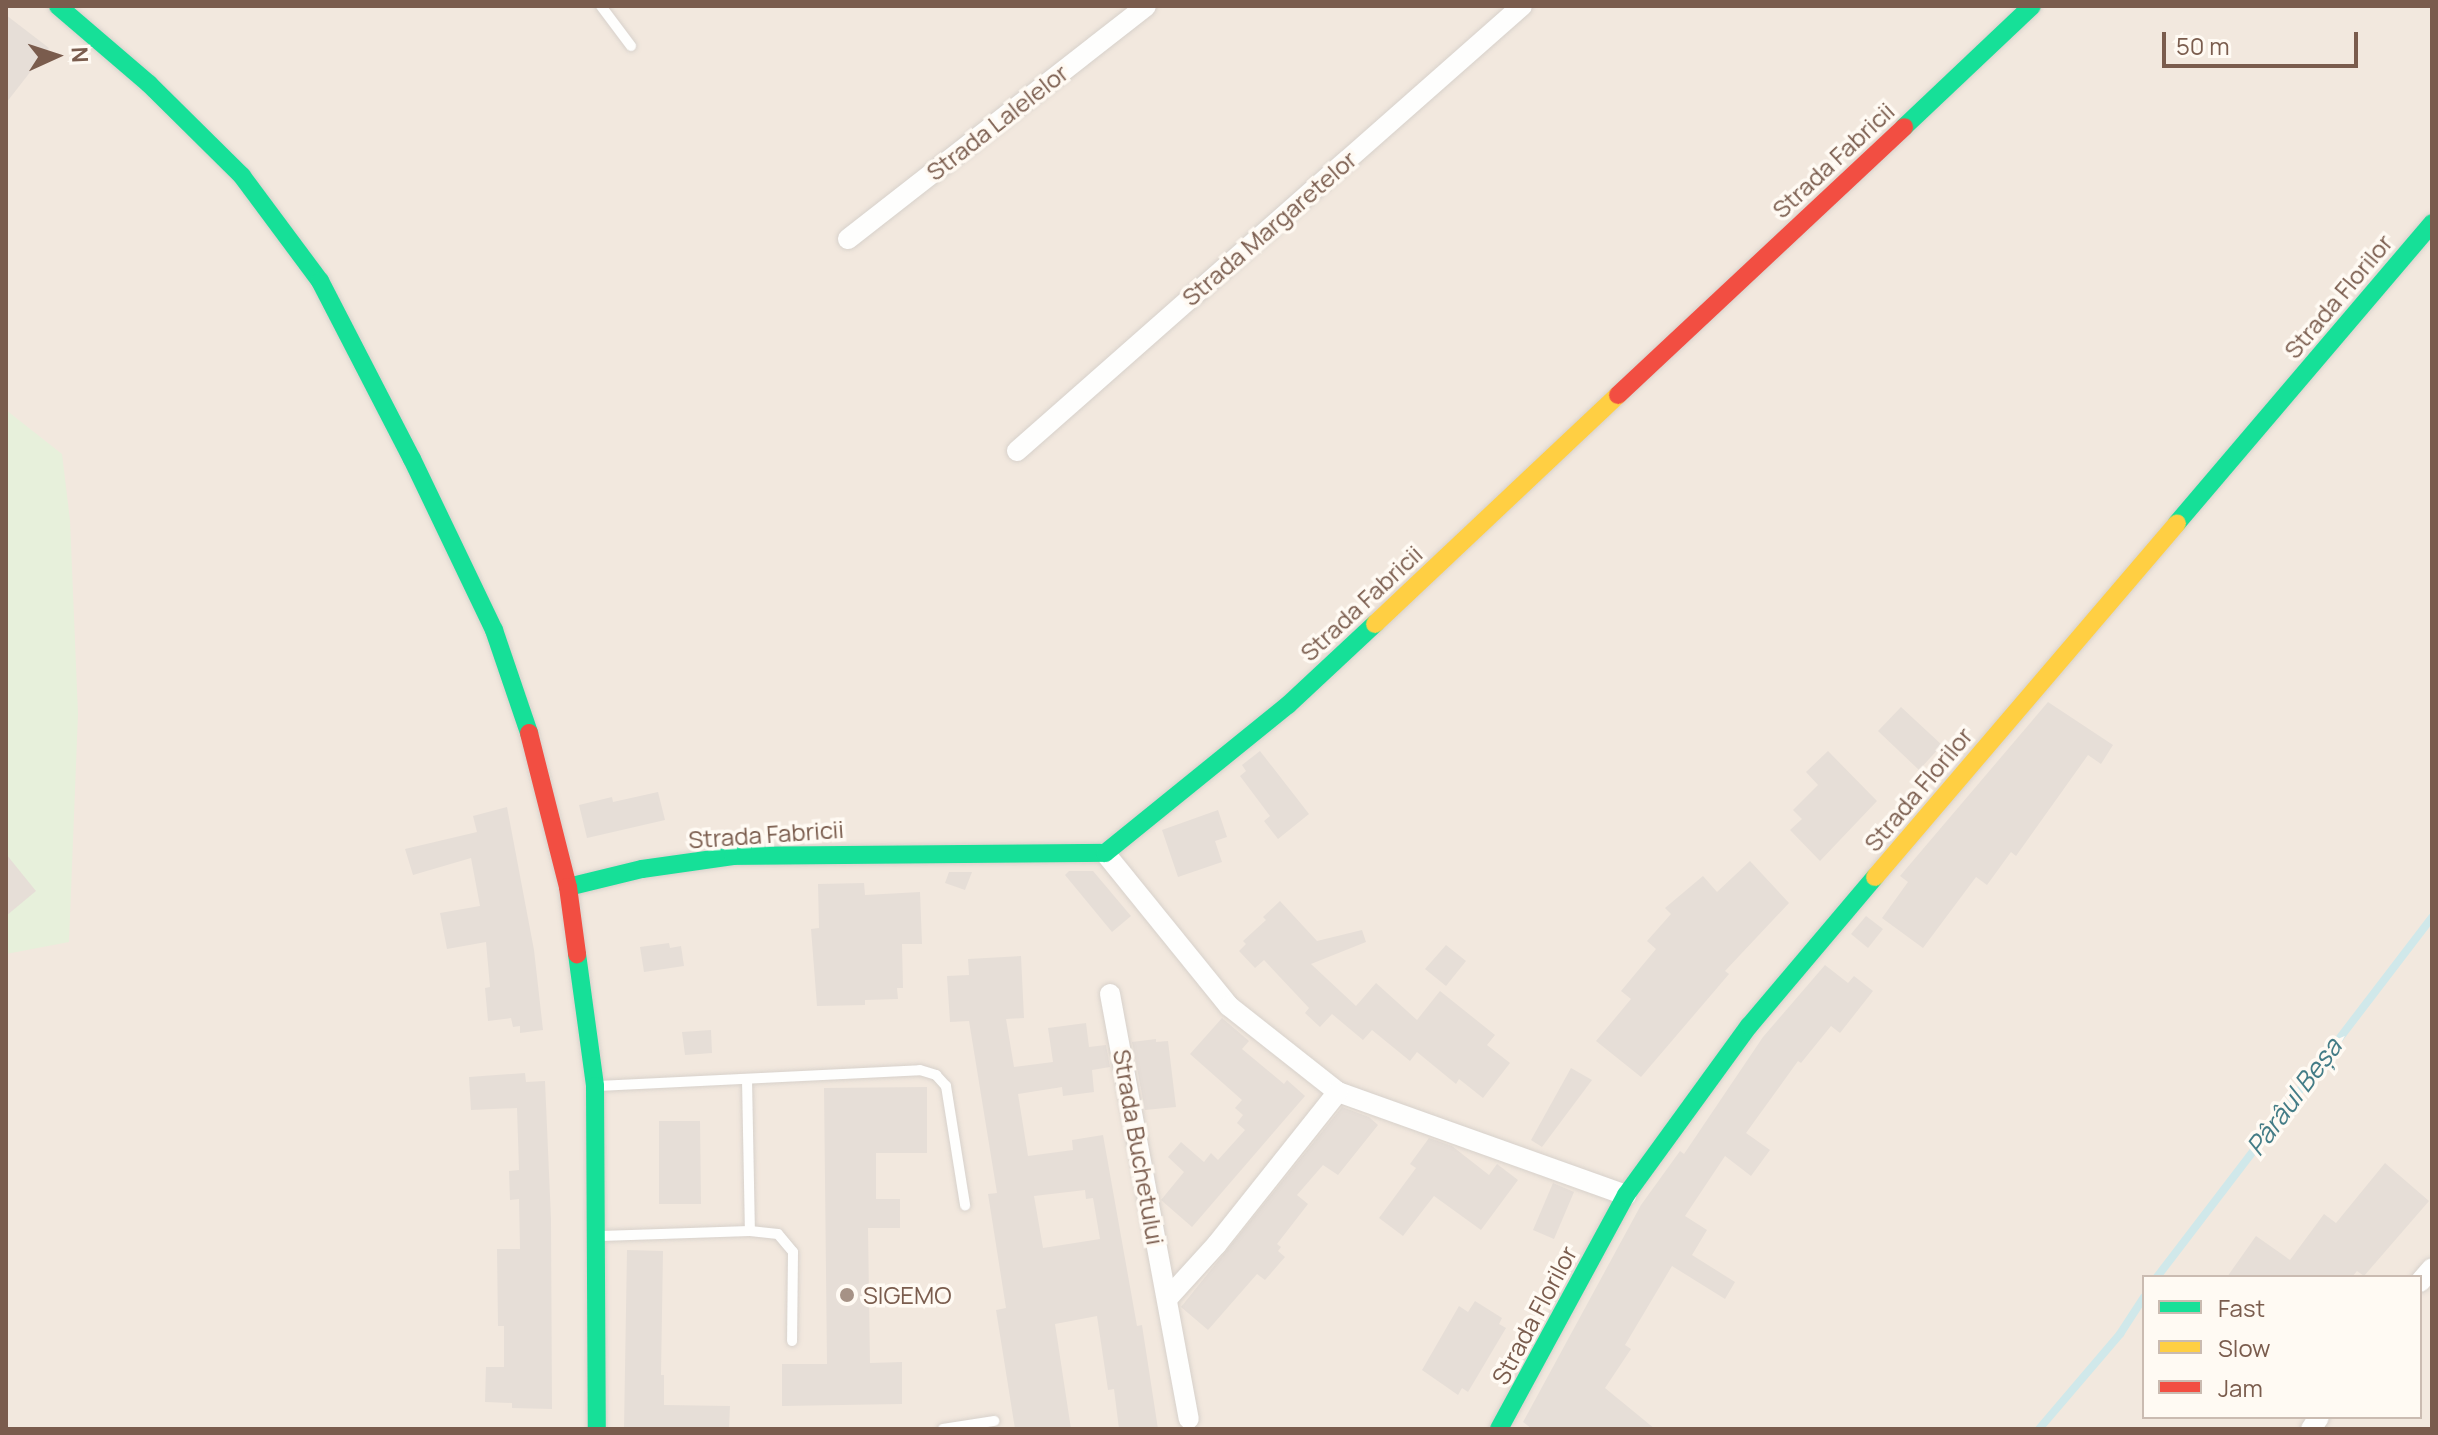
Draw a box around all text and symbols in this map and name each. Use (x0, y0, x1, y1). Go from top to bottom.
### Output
north arrow (16, 16, 96, 96)
scale bar (2166, 16, 2362, 66)
text: 50 m (2176, 29, 2230, 62)
text: N (65, 46, 95, 63)
street label: Strada Lalelelor (921, 58, 1073, 186)
street label: Strada Fabricii (1766, 96, 1900, 224)
street label: Strada Margaretelor (1176, 144, 1362, 312)
street label: Strada Florilor (2278, 228, 2398, 364)
street label: Strada Fabricii (1294, 539, 1428, 667)
street label: Strada Florilor (1858, 721, 1978, 857)
street label: Strada Fabricii (687, 814, 845, 854)
water label: Pârâul Beșa (2240, 1032, 2348, 1162)
street label: Strada Buchetului (1108, 1047, 1170, 1247)
street label: Strada Florilor (1485, 1241, 1583, 1389)
legend (2142, 1275, 2422, 1419)
place label: SIGEMO (863, 1281, 952, 1309)
marker: SIGEMO (838, 1286, 856, 1304)
text: Fast (2218, 1291, 2265, 1324)
text: Slow (2218, 1331, 2271, 1364)
text: Jam (2218, 1371, 2263, 1404)

